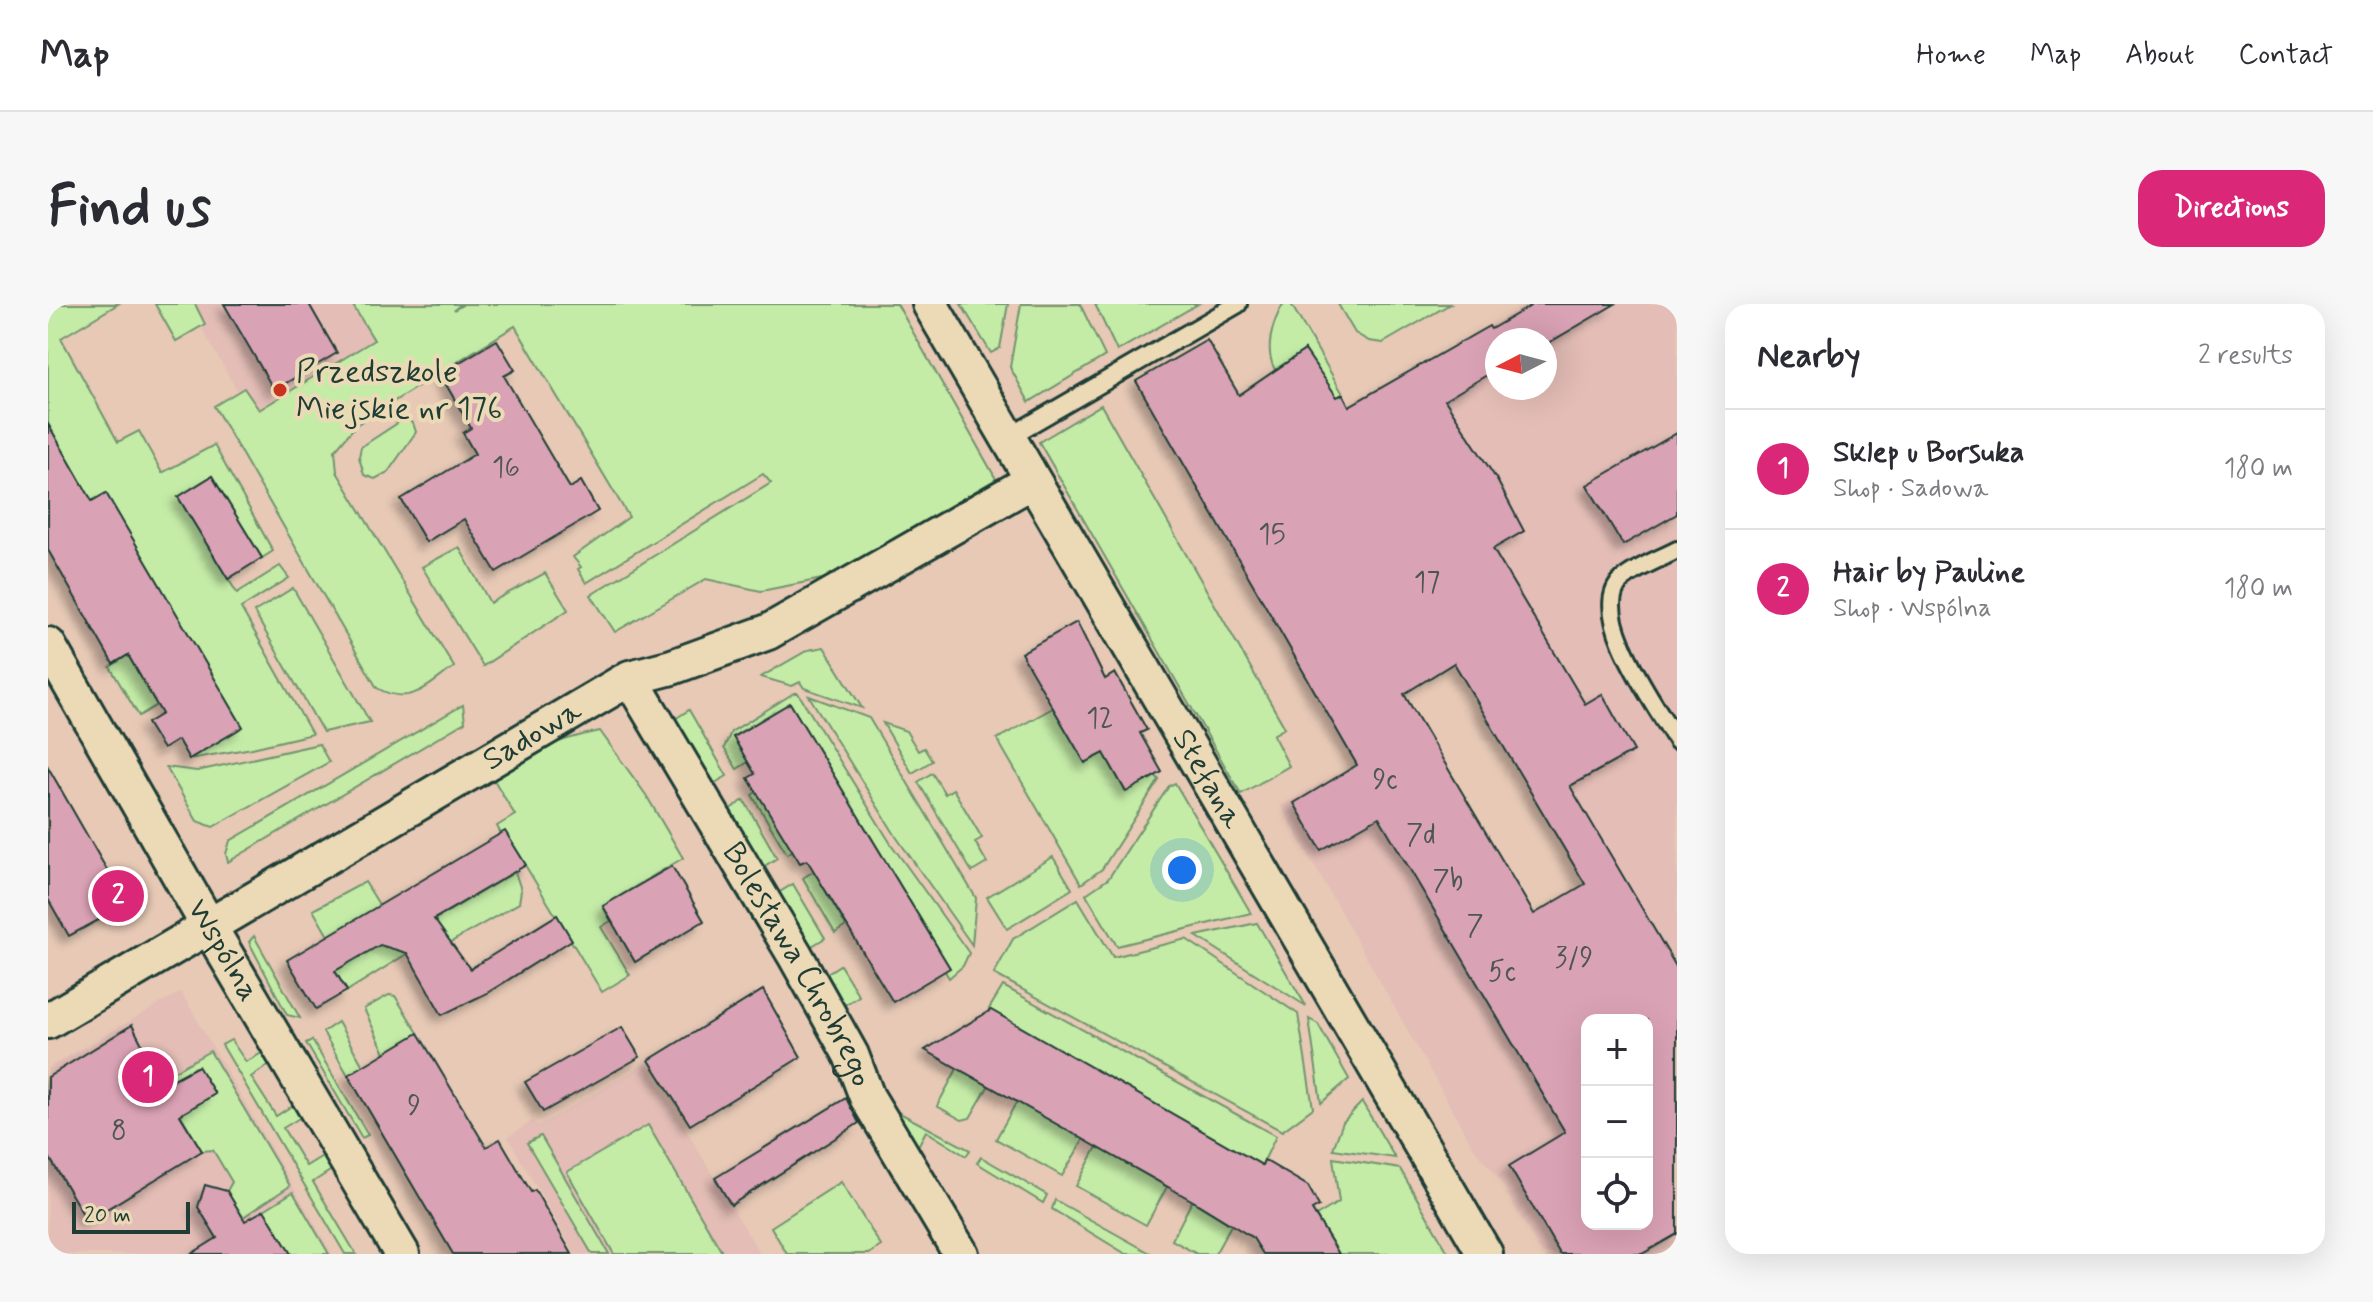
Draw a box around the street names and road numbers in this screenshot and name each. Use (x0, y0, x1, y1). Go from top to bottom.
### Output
street label: Sadowa (475, 690, 590, 781)
street label: Stefana (1162, 721, 1253, 837)
street label: Bolesława Chrobrego (712, 835, 882, 1093)
street label: Wspólna (177, 892, 270, 1009)

